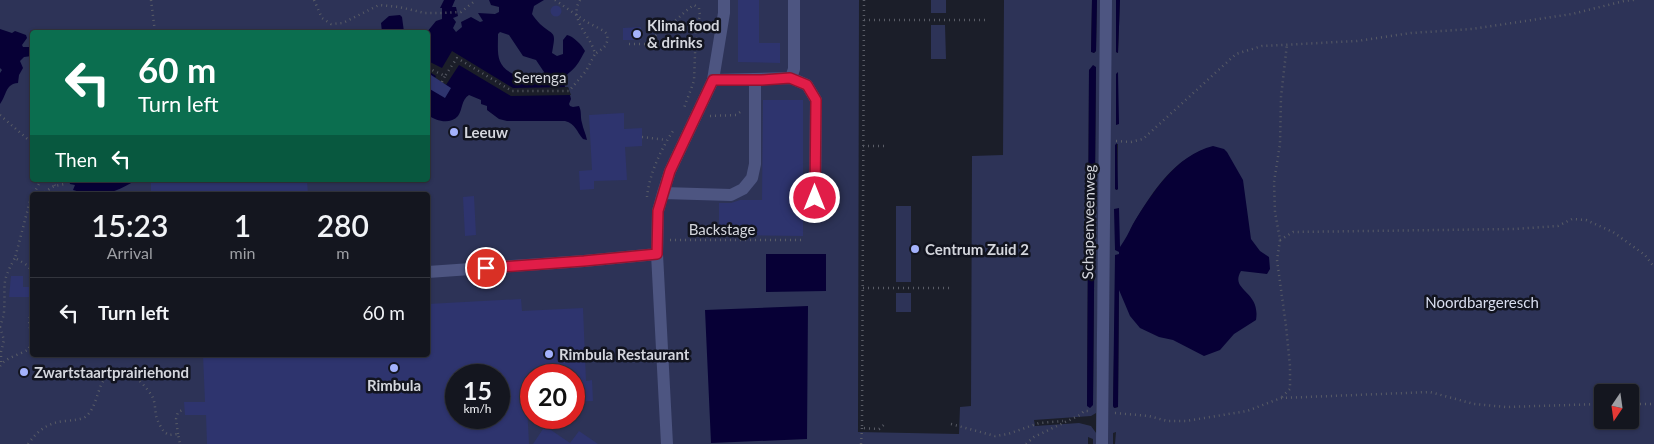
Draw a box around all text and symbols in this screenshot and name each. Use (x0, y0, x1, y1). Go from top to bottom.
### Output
place label: Klima food & drinks (647, 16, 720, 51)
marker: Klima food & drinks (631, 28, 643, 40)
text: 60 m (138, 48, 216, 90)
icon: left (55, 50, 120, 115)
street label: Serenga (514, 68, 566, 86)
text: Turn left (138, 90, 219, 117)
place label: Leeuw (464, 123, 508, 141)
marker: Leeuw (448, 126, 460, 138)
icon: left (107, 145, 135, 173)
text: Then (55, 148, 97, 171)
street label: Schapenveenweg (1078, 164, 1098, 280)
position arrow (788, 171, 840, 223)
text: 15:23 (91, 207, 168, 243)
text: 1 (234, 207, 251, 243)
text: 280 (317, 207, 369, 243)
street label: Backstage (689, 220, 755, 238)
place label: Centrum Zuid 2 (925, 240, 1029, 258)
text: Arrival (107, 243, 153, 262)
text: min (230, 243, 255, 262)
text: m (336, 243, 349, 262)
marker: Centrum Zuid 2 (909, 243, 921, 255)
pin (465, 247, 507, 289)
icon: arrive (472, 254, 500, 282)
park label: Noordbargeresch (1425, 293, 1539, 311)
icon: left (55, 299, 83, 327)
text: Turn left (98, 301, 169, 324)
text: 60 m (362, 301, 405, 324)
place label: Rimbula Restaurant (559, 345, 690, 363)
marker: Rimbula Restaurant (543, 348, 555, 360)
marker: Rimbula (388, 362, 400, 374)
place label: Zwartstaartprairiehond (34, 363, 189, 381)
speed limit sign: 20 (520, 364, 585, 429)
marker: Zwartstaartprairiehond (18, 366, 30, 378)
text: 15 (463, 375, 492, 405)
place label: Rimbula (367, 376, 421, 394)
north arrow (1594, 384, 1639, 429)
map controls (1594, 384, 1639, 429)
text: km/h (463, 401, 492, 416)

